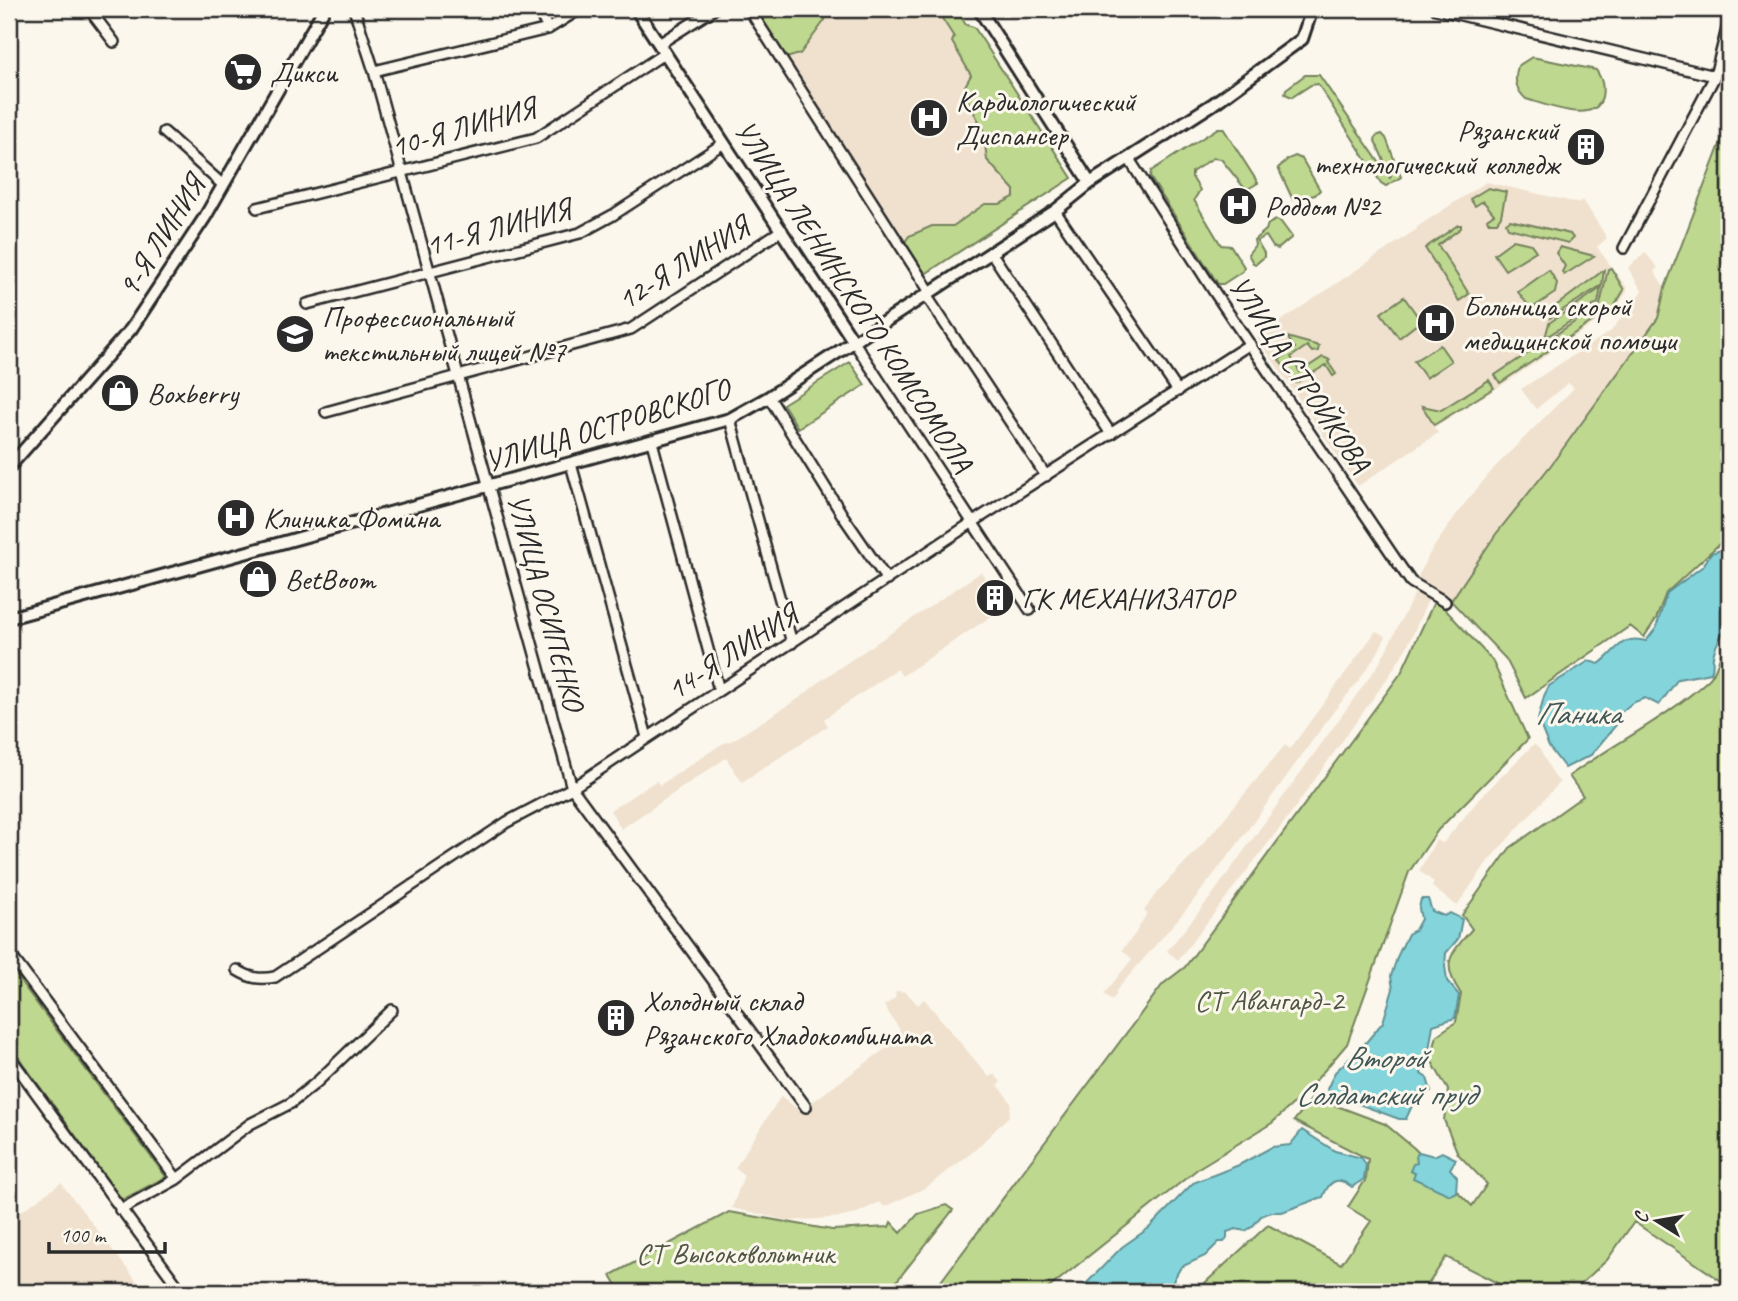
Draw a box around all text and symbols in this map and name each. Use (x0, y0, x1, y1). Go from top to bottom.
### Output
supermarket icon: Дикси (222, 51, 264, 93)
place label: Дикси (270, 53, 339, 91)
place label: Кардиологический Диспансер (956, 82, 1137, 154)
street label: 10-Я ЛИНИЯ (387, 87, 544, 166)
hospital icon: Кардиологический Диспансер (908, 97, 950, 139)
place label: Рязанский технологический колледж (1314, 111, 1562, 183)
street label: УЛИЦА ЛЕНИНСКОГО КОМСОМОЛА (726, 113, 983, 480)
building icon: Рязанский технологический колледж (1565, 126, 1607, 168)
street label: 9-Я ЛИНИЯ (109, 165, 215, 303)
hospital icon: Роддом №2 (1217, 185, 1259, 227)
place label: Роддом №2 (1265, 187, 1383, 225)
street label: 11-Я ЛИНИЯ (421, 188, 579, 265)
street label: 12-Я ЛИНИЯ (610, 205, 760, 318)
street label: УЛИЦА СТРОЙКОВА (1220, 269, 1380, 480)
place label: Больница скорой медицинской помощи (1463, 287, 1678, 359)
place label: Профессиональный текстильный лицей №7 (322, 298, 567, 370)
hospital icon: Больница скорой медицинской помощи (1415, 302, 1457, 344)
school or university icon: Профессиональный текстильный лицей №7 (274, 313, 316, 355)
street label: УЛИЦА ОСТРОВСКОГО (480, 369, 737, 480)
shop icon: Boxberry (99, 372, 141, 414)
place label: Boxberry (147, 374, 240, 412)
street label: УЛИЦА ОСИПЕНКО (499, 490, 594, 717)
hospital icon: Клиника Фомина (215, 497, 257, 539)
place label: Клиника Фомина (263, 499, 442, 537)
shop icon: BetBoom (237, 558, 279, 600)
place label: BetBoom (285, 560, 377, 598)
building icon: ГК МЕХАНИЗАТОР (974, 577, 1016, 619)
place label: ГК МЕХАНИЗАТОР (1022, 579, 1237, 617)
street label: 14-Я ЛИНИЯ (659, 593, 808, 708)
water label: Паника (1535, 693, 1625, 734)
park label: СТ Авангард-2 (1195, 981, 1346, 1019)
place label: Холодный склад Рязанского Хладокомбината (643, 982, 933, 1054)
building icon: Холодный склад Рязанского Хладокомбината (595, 997, 637, 1039)
water label: Второй Солдатский пруд (1295, 1037, 1481, 1115)
north arrow (1622, 1186, 1692, 1256)
text: С (1629, 1208, 1654, 1225)
scale bar (49, 1210, 164, 1254)
text: 100 m (60, 1222, 107, 1248)
park label: СТ Высоковольтник (636, 1234, 836, 1272)

